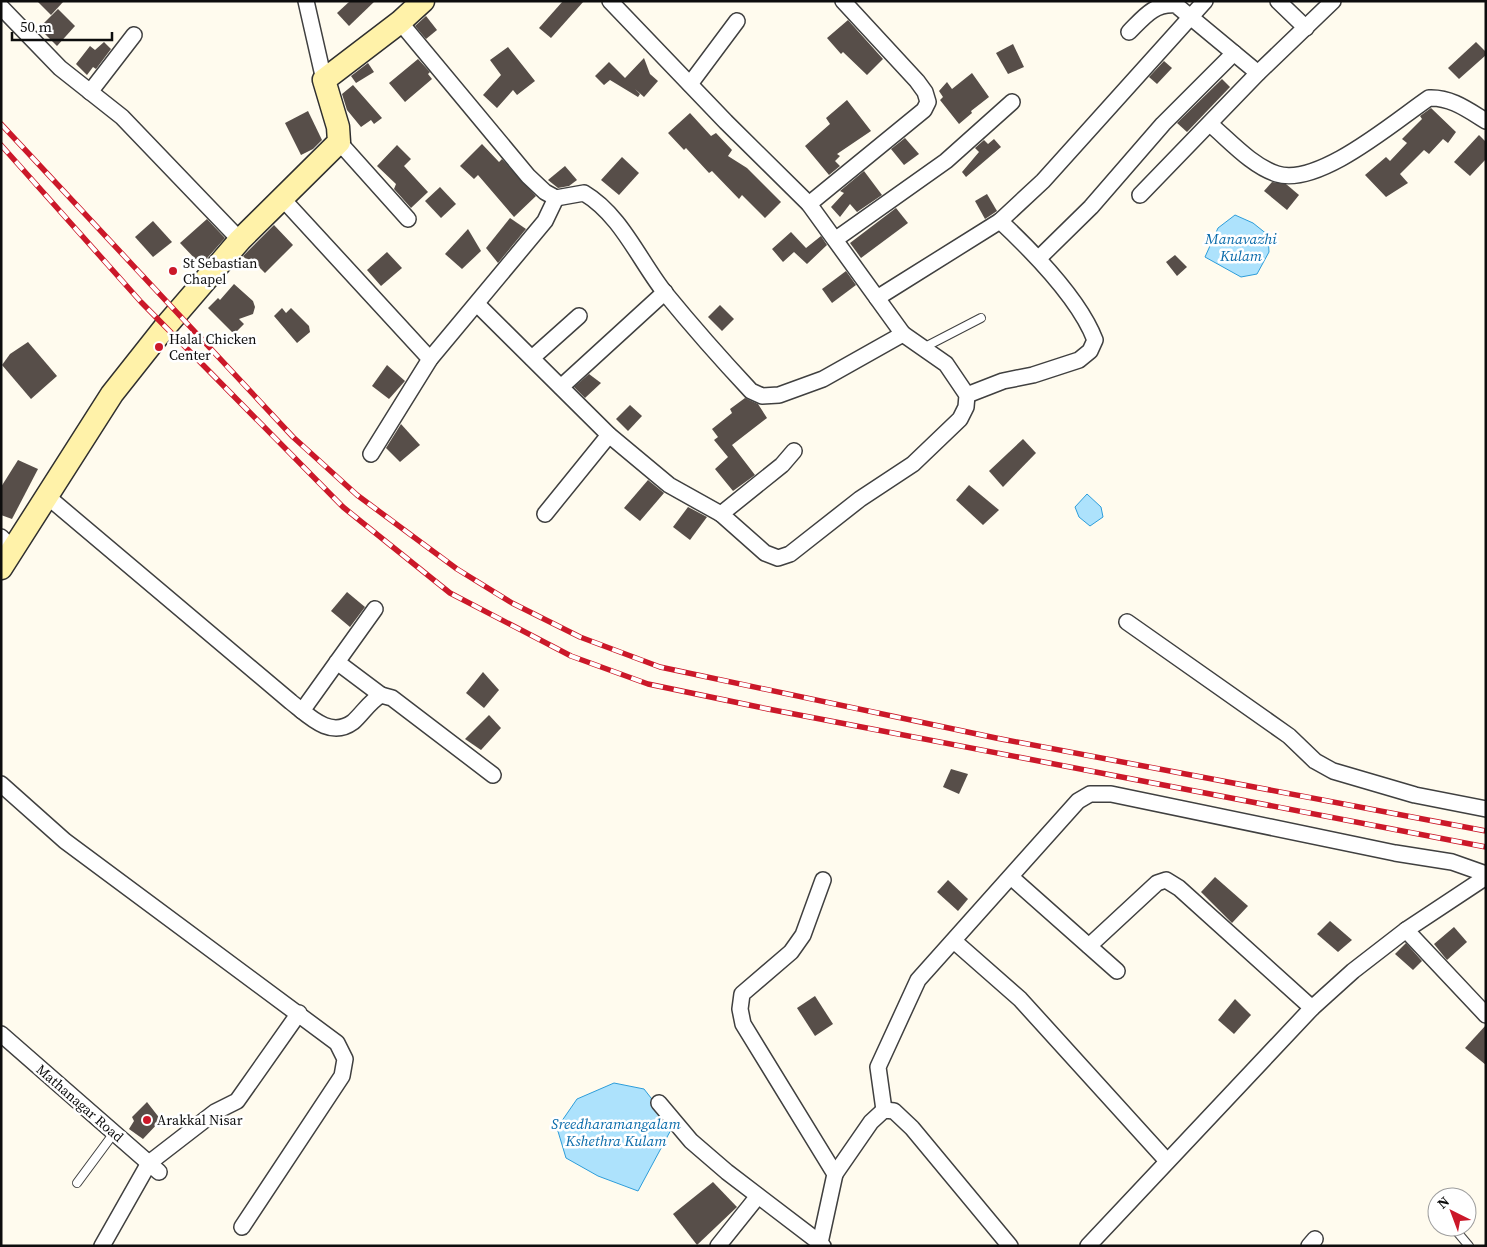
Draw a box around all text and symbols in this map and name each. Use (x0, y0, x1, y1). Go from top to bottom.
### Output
scale bar (12, 10, 112, 42)
text: 50 m (20, 16, 52, 37)
water label: Manavazhi Kulam (1204, 228, 1277, 266)
place label: St Sebastian Chapel (183, 253, 258, 289)
marker: St Sebastian Chapel (167, 265, 179, 277)
place label: Halal Chicken Center (169, 329, 257, 365)
marker: Halal Chicken Center (153, 341, 165, 353)
street label: Mathanagar Road (32, 1059, 128, 1147)
place label: Arakkal Nisar (157, 1110, 243, 1130)
water label: Sreedharamangalam Kshethra Kulam (551, 1113, 681, 1151)
marker: Arakkal Nisar (141, 1114, 153, 1126)
north arrow (1427, 1187, 1477, 1237)
text: N (1433, 1191, 1454, 1213)

